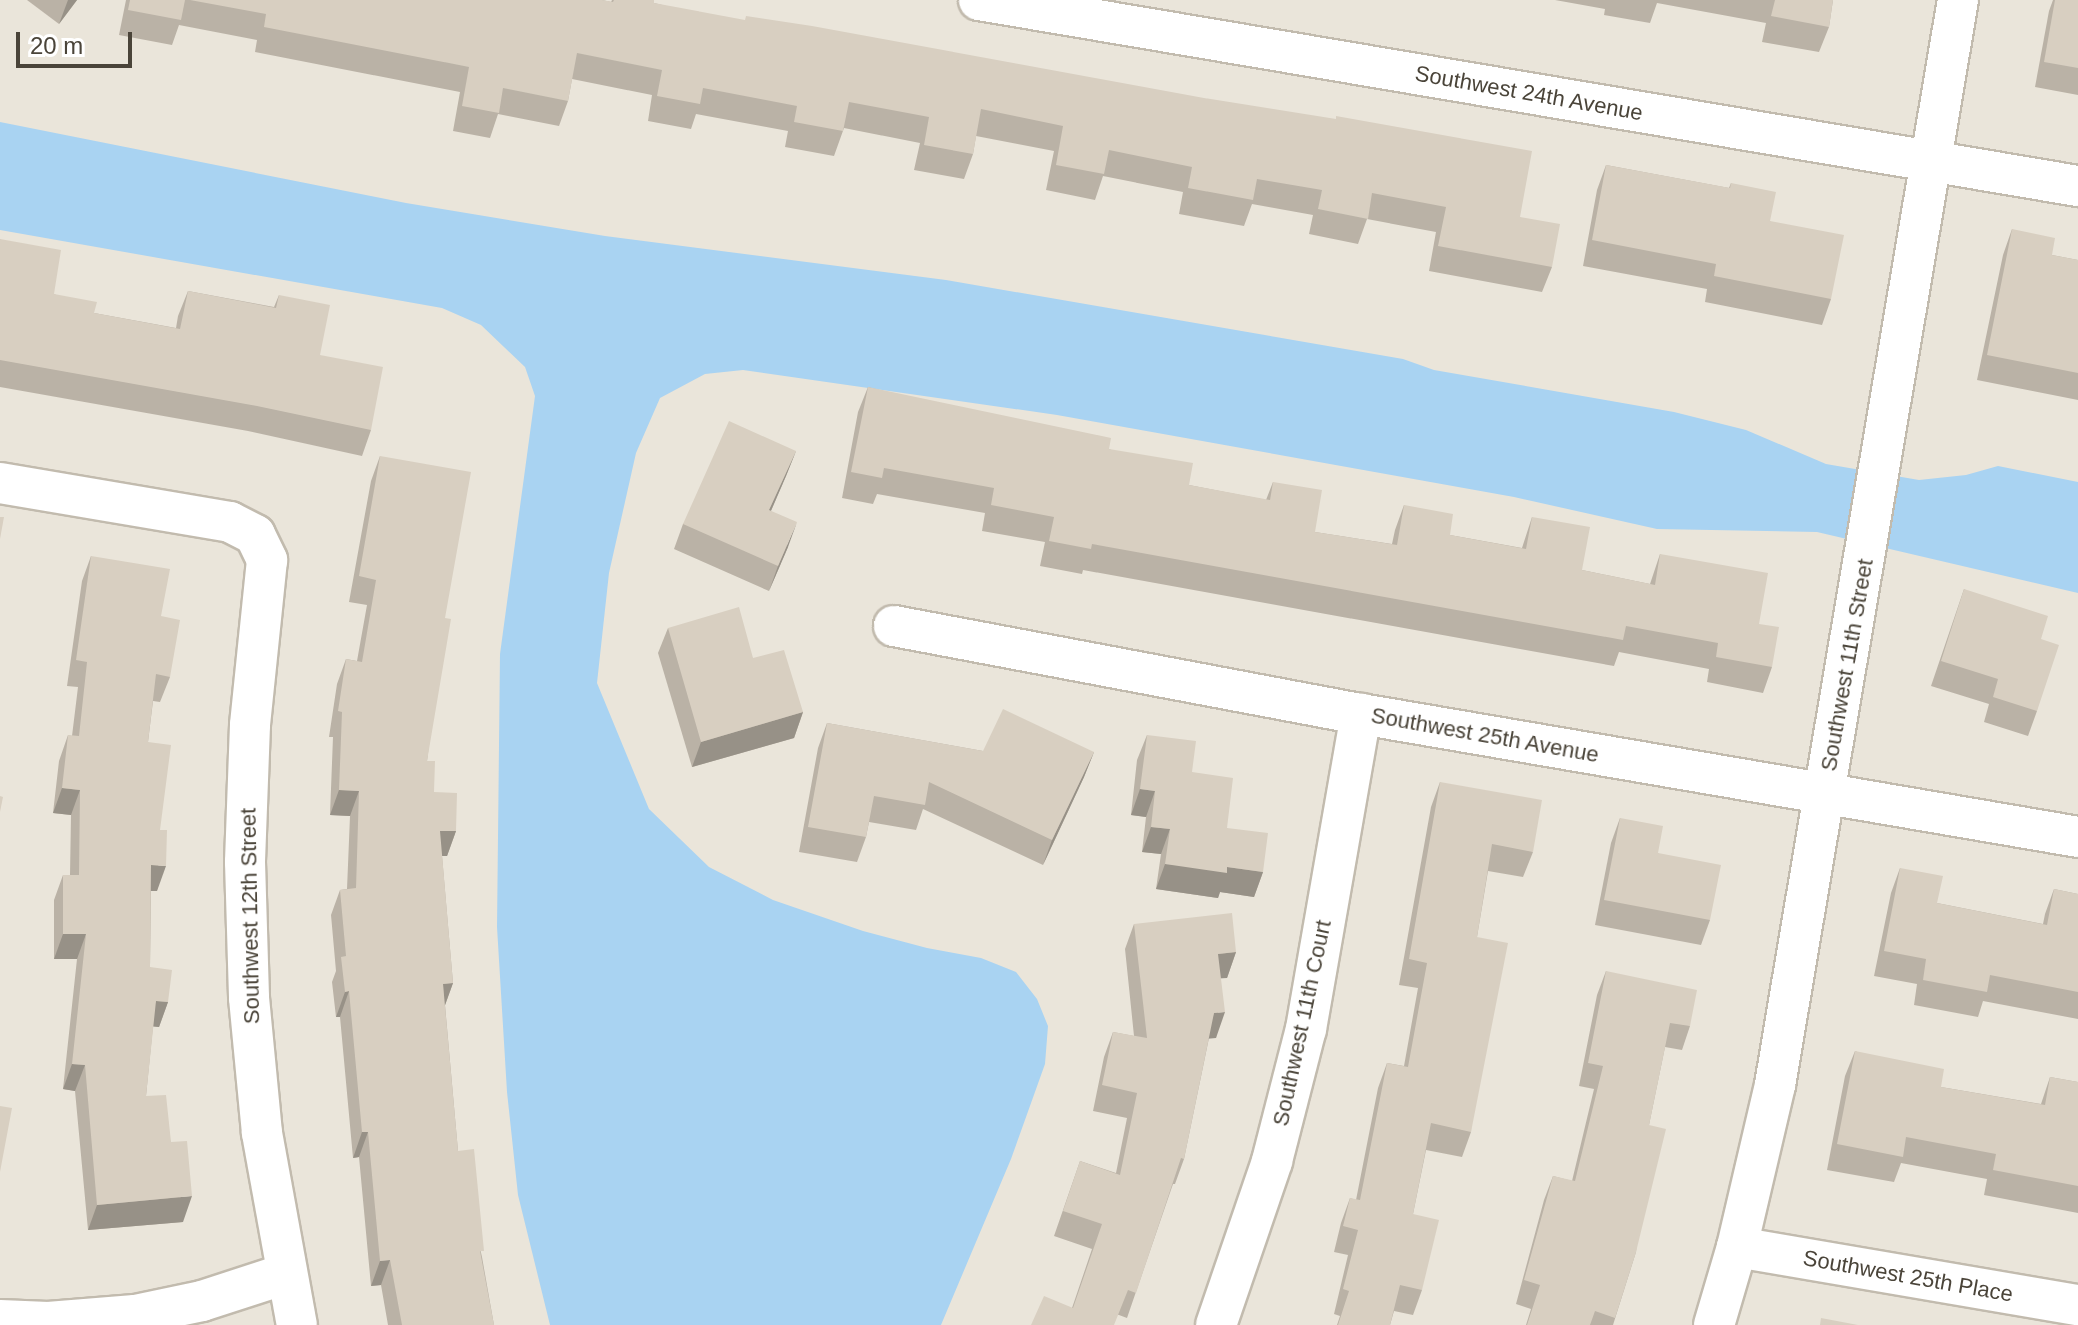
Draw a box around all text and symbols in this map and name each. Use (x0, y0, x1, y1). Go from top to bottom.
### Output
scale bar (20, 16, 136, 66)
text: 20 m (30, 32, 83, 59)
street label: Southwest 24th Avenue (1412, 60, 1646, 126)
street label: Southwest 11th Street (1815, 557, 1879, 773)
street label: Southwest 25th Avenue (1368, 702, 1602, 768)
street label: Southwest 12th Street (235, 808, 265, 1024)
street label: Southwest 11th Court (1267, 918, 1337, 1128)
street label: Southwest 25th Place (1801, 1245, 2015, 1307)

